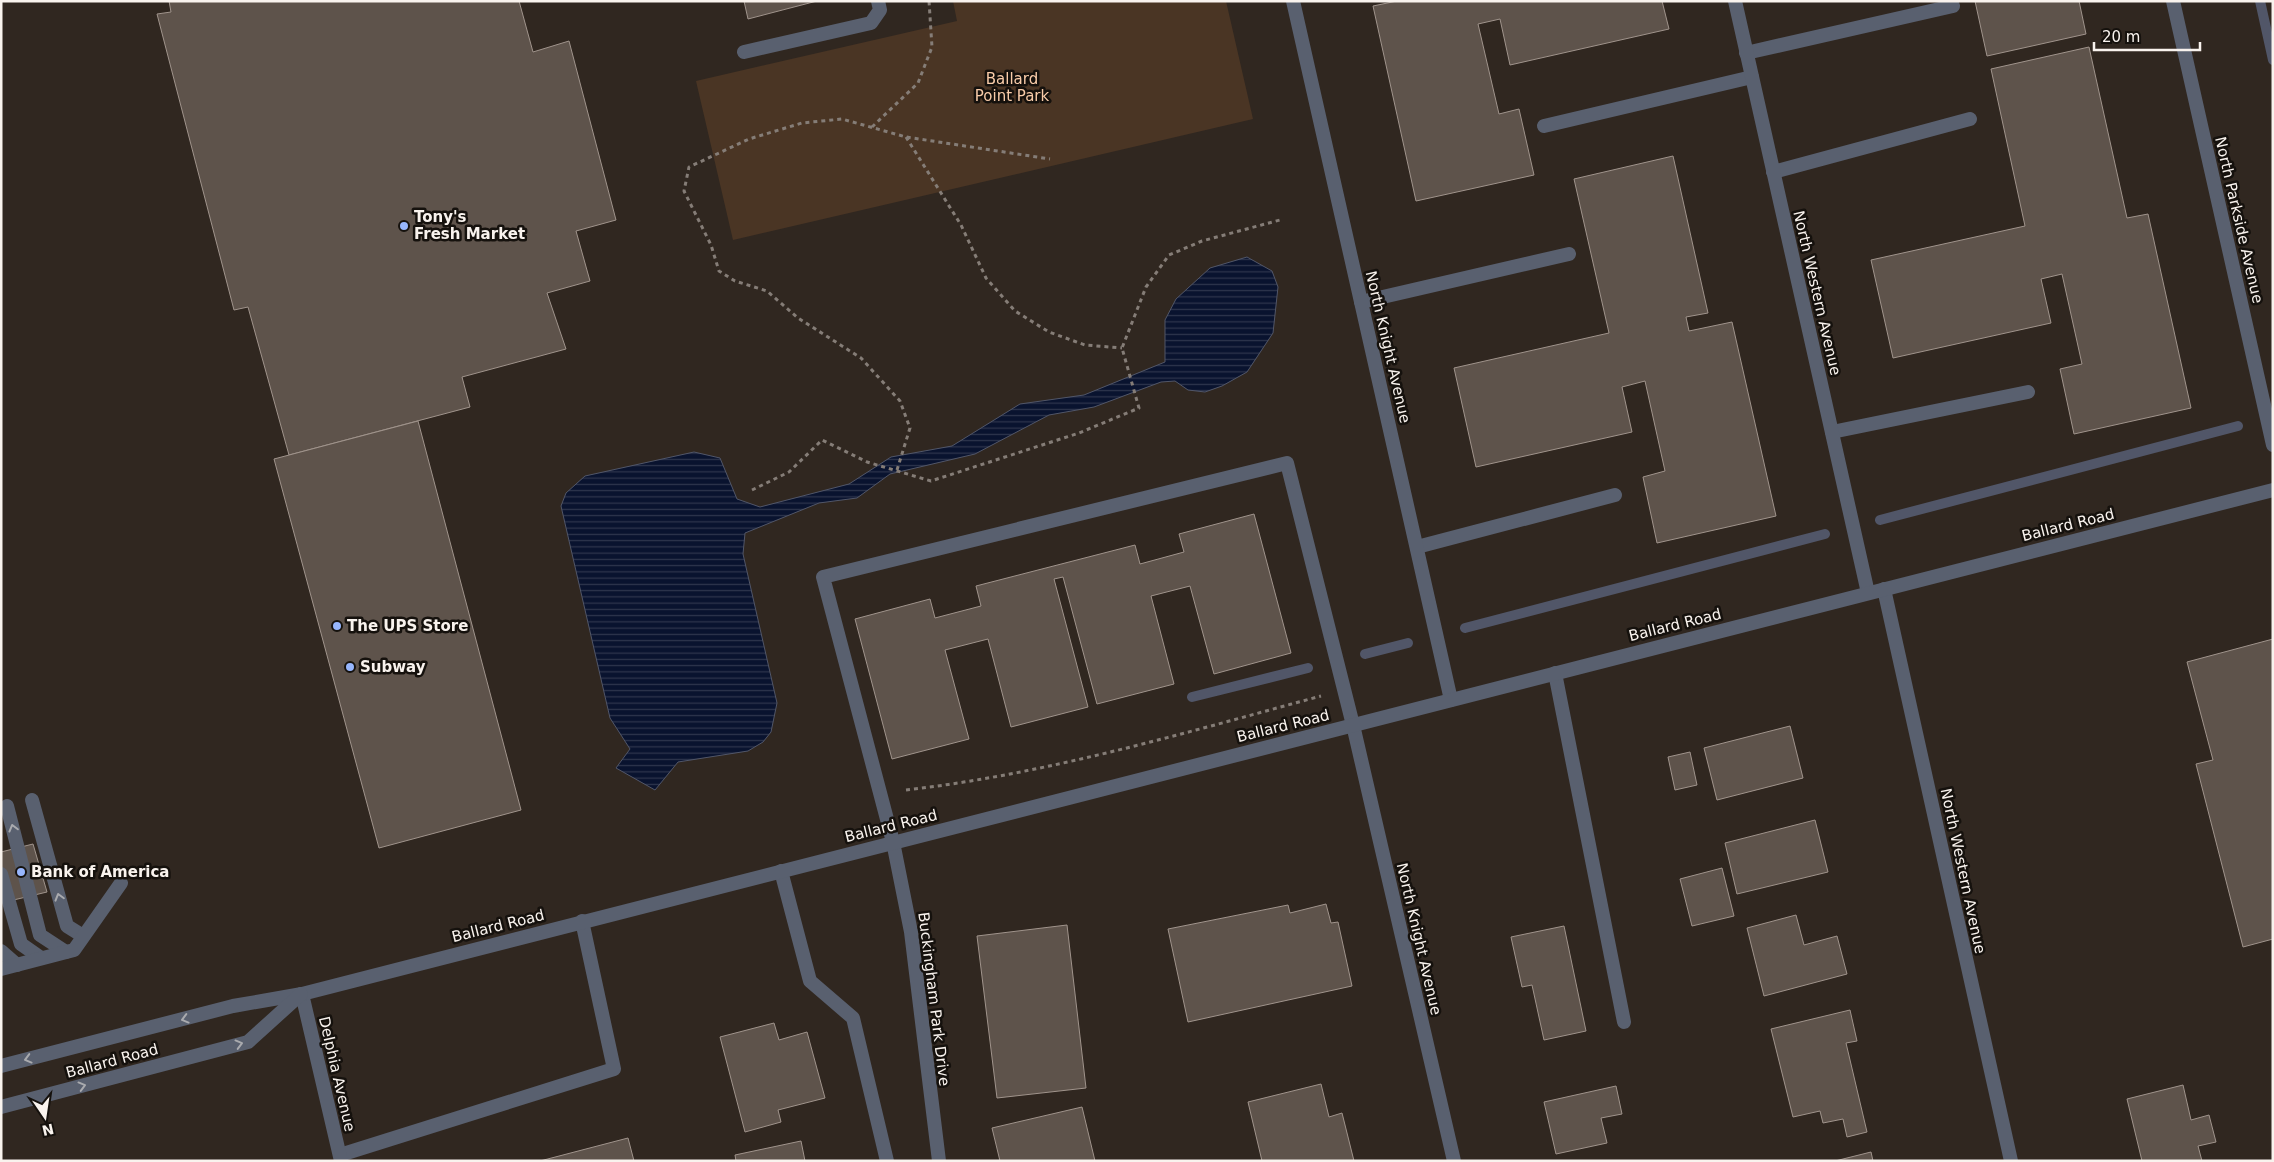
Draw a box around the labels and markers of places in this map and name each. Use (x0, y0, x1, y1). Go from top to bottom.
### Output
place label: Tony's Fresh Market (414, 208, 525, 243)
marker: Tony's Fresh Market (398, 220, 410, 232)
place label: The UPS Store (347, 617, 468, 635)
marker: The UPS Store (331, 620, 343, 632)
place label: Subway (360, 658, 426, 676)
marker: Subway (344, 661, 356, 673)
place label: Bank of America (31, 863, 169, 881)
marker: Bank of America (15, 866, 27, 878)

